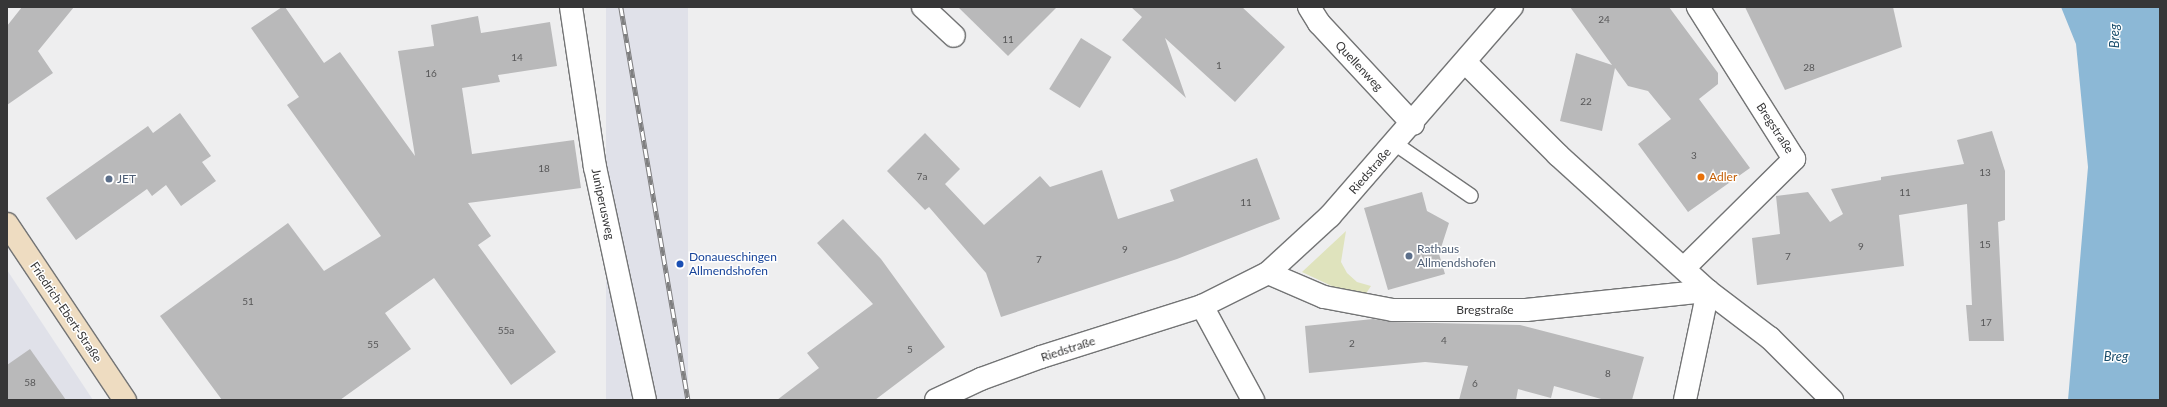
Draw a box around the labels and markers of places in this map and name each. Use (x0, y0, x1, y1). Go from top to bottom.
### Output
place label: Adler (1709, 170, 1737, 184)
place label: JET (117, 172, 136, 186)
marker: Adler (1696, 172, 1706, 182)
marker: JET (104, 174, 114, 184)
place label: Rathaus Allmendshofen (1417, 242, 1496, 270)
place label: Donaueschingen Allmendshofen (689, 250, 777, 278)
marker: Rathaus Allmendshofen (1404, 251, 1414, 261)
marker: Donaueschingen Allmendshofen (674, 258, 686, 270)

